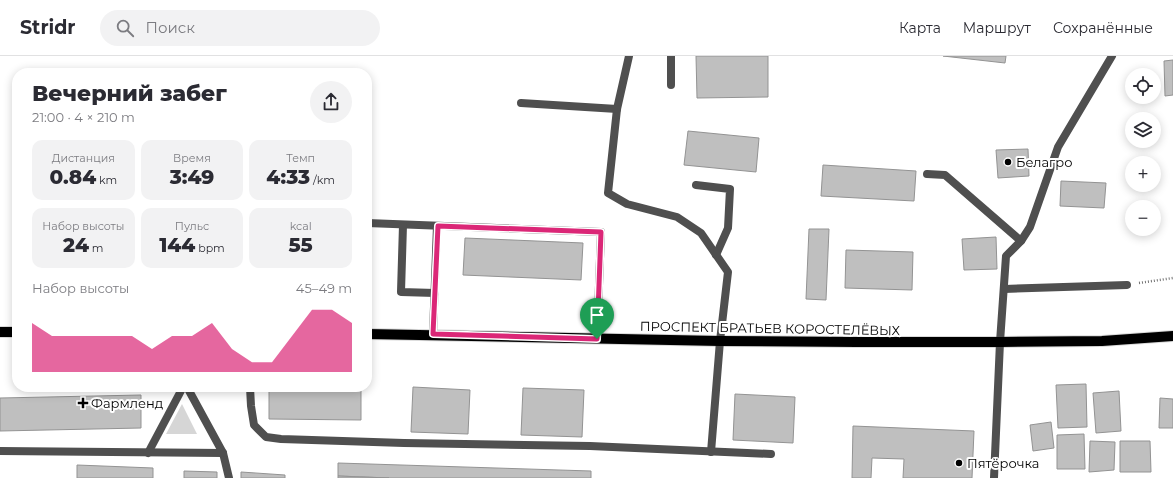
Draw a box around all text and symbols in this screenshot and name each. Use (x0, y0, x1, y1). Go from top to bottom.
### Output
search box (100, 10, 380, 46)
text: Stridr (20, 16, 76, 39)
icon: search (114, 17, 136, 39)
text: Поиск (146, 18, 195, 37)
text: Карта (899, 19, 941, 37)
text: Маршрут (963, 19, 1031, 37)
text: Сохранённые (1053, 19, 1153, 37)
map controls (1125, 68, 1161, 236)
button: locate (1125, 68, 1161, 104)
text: Вечерний забег (32, 80, 227, 107)
button: share (310, 81, 352, 123)
text: 21:00 · 4 × 210 m (32, 109, 135, 125)
button: layers (1125, 112, 1161, 148)
text: Дистанция (52, 151, 115, 165)
text: Время (173, 151, 211, 165)
text: Темп (286, 151, 315, 165)
place label: Белагро (1016, 154, 1073, 170)
button: + (1125, 156, 1161, 192)
marker: Белагро (1003, 157, 1013, 167)
text: 0.84 (49, 165, 96, 189)
text: 3:49 (170, 165, 214, 189)
text: 4:33 (266, 165, 310, 189)
text: km (96, 173, 117, 187)
text: /km (310, 173, 335, 187)
button: − (1125, 200, 1161, 236)
text: Набор высоты (42, 219, 124, 233)
text: Пульс (175, 219, 209, 233)
text: kcal (290, 219, 312, 233)
text: 24 (63, 233, 89, 257)
text: 144 (159, 233, 195, 257)
text: 55 (289, 233, 313, 257)
text: m (89, 241, 104, 255)
text: bpm (195, 241, 225, 255)
text: Набор высоты (32, 280, 129, 296)
text: 45–49 m (296, 280, 352, 296)
pin (580, 298, 614, 339)
icon: arrive (586, 304, 608, 326)
street label: ПРОСПЕКТ БРАТЬЕВ КОРОСТЕЛЁВЫХ (640, 318, 901, 338)
place label: Фармленд (91, 395, 163, 411)
marker: Фармленд (78, 398, 88, 408)
place label: Пятёрочка (967, 455, 1039, 471)
marker: Пятёрочка (954, 458, 964, 468)

